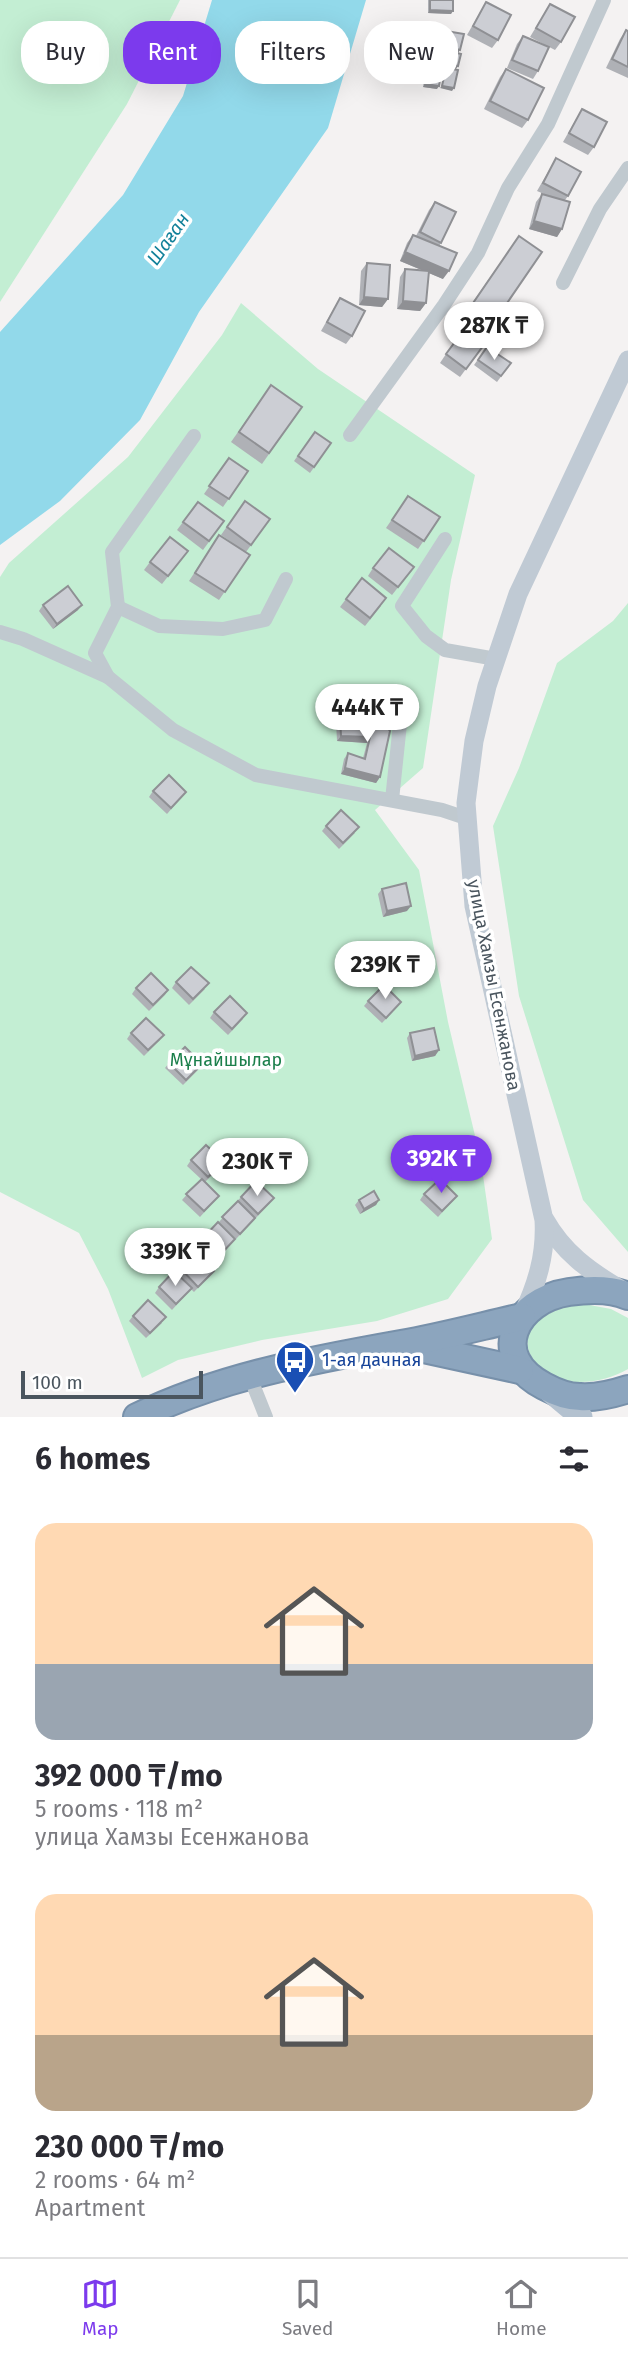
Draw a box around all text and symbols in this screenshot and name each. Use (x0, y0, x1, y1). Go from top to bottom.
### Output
chip: Buy (21, 21, 109, 84)
chip: Rent (123, 21, 221, 84)
chip: Filters (235, 21, 350, 84)
chip: New (364, 21, 458, 84)
water label: Шаған (142, 208, 194, 270)
pin: 287K ₸ (437, 302, 551, 362)
text: 287K ₸ (460, 311, 528, 339)
pin: 444K ₸ (310, 684, 424, 744)
text: 444K ₸ (331, 693, 403, 721)
street label: улица Хамзы Есенжанова (463, 877, 525, 1093)
pin: 239K ₸ (328, 942, 442, 1001)
text: 239K ₸ (351, 950, 419, 978)
park label: Мұнайшылар (170, 1049, 282, 1071)
pin: 392K ₸ (384, 1136, 498, 1195)
pin: 230K ₸ (200, 1138, 314, 1198)
text: 392K ₸ (407, 1144, 475, 1172)
text: 230K ₸ (222, 1147, 292, 1175)
pin: 339K ₸ (118, 1228, 232, 1288)
text: 339K ₸ (140, 1237, 210, 1265)
bus stop icon: 1-ая дачная (274, 1339, 316, 1394)
place label: 1-ая дачная (322, 1349, 421, 1371)
scale bar (21, 1368, 203, 1400)
text: 100 m (32, 1371, 83, 1394)
icon: filters (555, 1440, 593, 1478)
text: 6 homes (35, 1441, 150, 1477)
icon: home (251, 1568, 377, 1694)
text: 392 000 ₸/mo (35, 1758, 223, 1794)
text: 5 rooms · 118 m² (35, 1795, 203, 1823)
text: улица Хамзы Есенжанова (35, 1823, 309, 1851)
icon: home (251, 1939, 377, 2065)
text: 230 000 ₸/mo (35, 2129, 224, 2165)
text: 2 rooms · 64 m² (35, 2166, 195, 2194)
text: Apartment (35, 2194, 145, 2222)
tab: Map (81, 2275, 119, 2340)
tab: Saved (282, 2275, 333, 2340)
tab: Home (496, 2275, 547, 2340)

